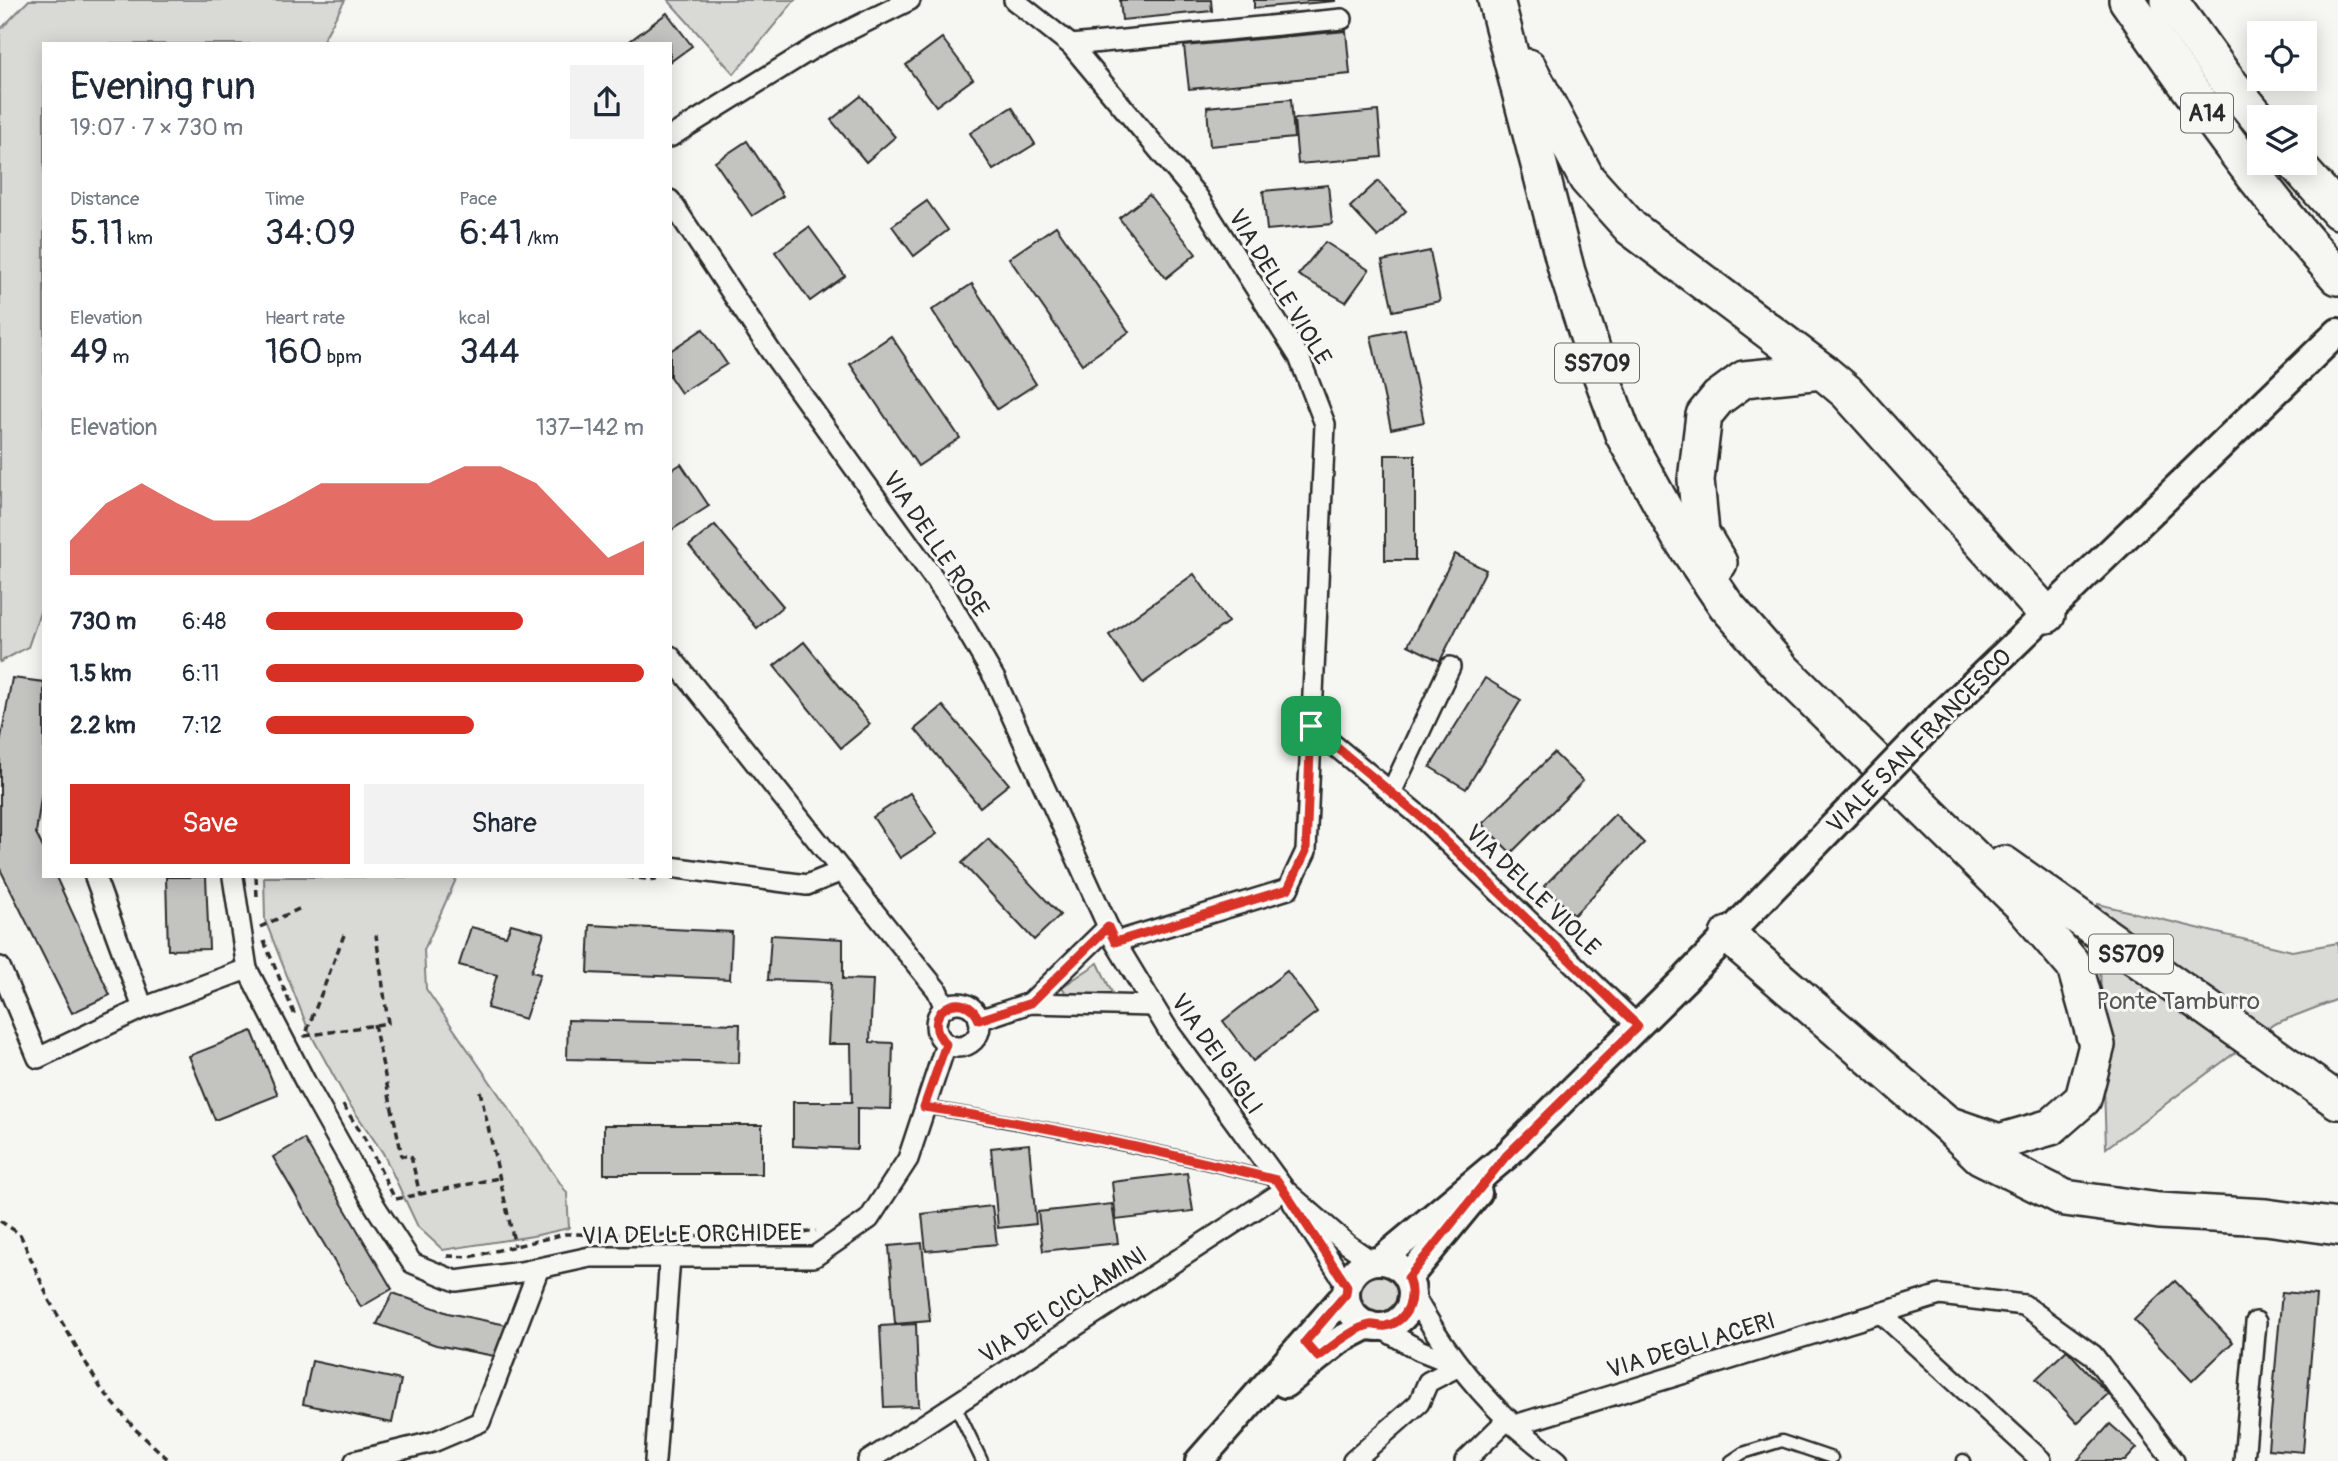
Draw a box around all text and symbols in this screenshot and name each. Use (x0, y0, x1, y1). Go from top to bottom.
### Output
map controls (2247, 21, 2317, 175)
button: locate (2247, 21, 2317, 91)
text: Evening run (70, 63, 256, 111)
button: share (570, 65, 644, 139)
road number: A14 (2181, 94, 2233, 132)
button: layers (2247, 105, 2317, 175)
text: 19:07 · 7 × 730 m (70, 113, 243, 142)
text: Distance (70, 187, 139, 211)
text: Time (265, 187, 304, 211)
text: Pace (459, 187, 497, 211)
street label: VIA DELLE VIOLE (1222, 204, 1337, 370)
text: 5.11 (70, 211, 124, 255)
text: 34:09 (265, 211, 356, 255)
text: 6:41 (459, 211, 523, 255)
text: km (124, 226, 153, 250)
text: /km (523, 226, 559, 250)
text: Elevation (70, 306, 142, 330)
text: Heart rate (265, 306, 345, 330)
text: kcal (459, 306, 490, 330)
text: 49 (70, 330, 108, 374)
text: 160 (265, 330, 323, 374)
text: 344 (459, 330, 519, 374)
road number: SS709 (1555, 344, 1639, 382)
text: m (108, 345, 129, 369)
text: bpm (323, 345, 362, 369)
text: Elevation (70, 413, 158, 442)
text: 137–142 m (536, 413, 644, 442)
street label: VIA DELLE ROSE (876, 466, 995, 623)
text: 730 m (70, 607, 136, 636)
text: 6:48 (182, 607, 226, 636)
street label: VIALE SAN FRANCESCO (1821, 643, 2018, 840)
text: 1.5 km (70, 659, 132, 688)
text: 6:11 (182, 659, 220, 688)
pin (1281, 696, 1341, 756)
icon: arrive (1292, 707, 1330, 745)
text: 2.2 km (70, 711, 136, 740)
text: 7:12 (182, 711, 222, 740)
button: Save (70, 784, 350, 864)
button: Share (364, 784, 644, 864)
street label: VIA DELLE VIOLE (1459, 819, 1606, 962)
road number: SS709 (2089, 934, 2173, 973)
park label: Ponte Tamburro (2096, 987, 2260, 1016)
street label: VIA DEI GIGLI (1164, 988, 1269, 1120)
street label: VIA DELLE ORCHIDEE (582, 1218, 802, 1251)
street label: VIA DEI CICLAMINI (974, 1240, 1153, 1370)
street label: VIA DEGLI ACERI (1604, 1306, 1779, 1385)

